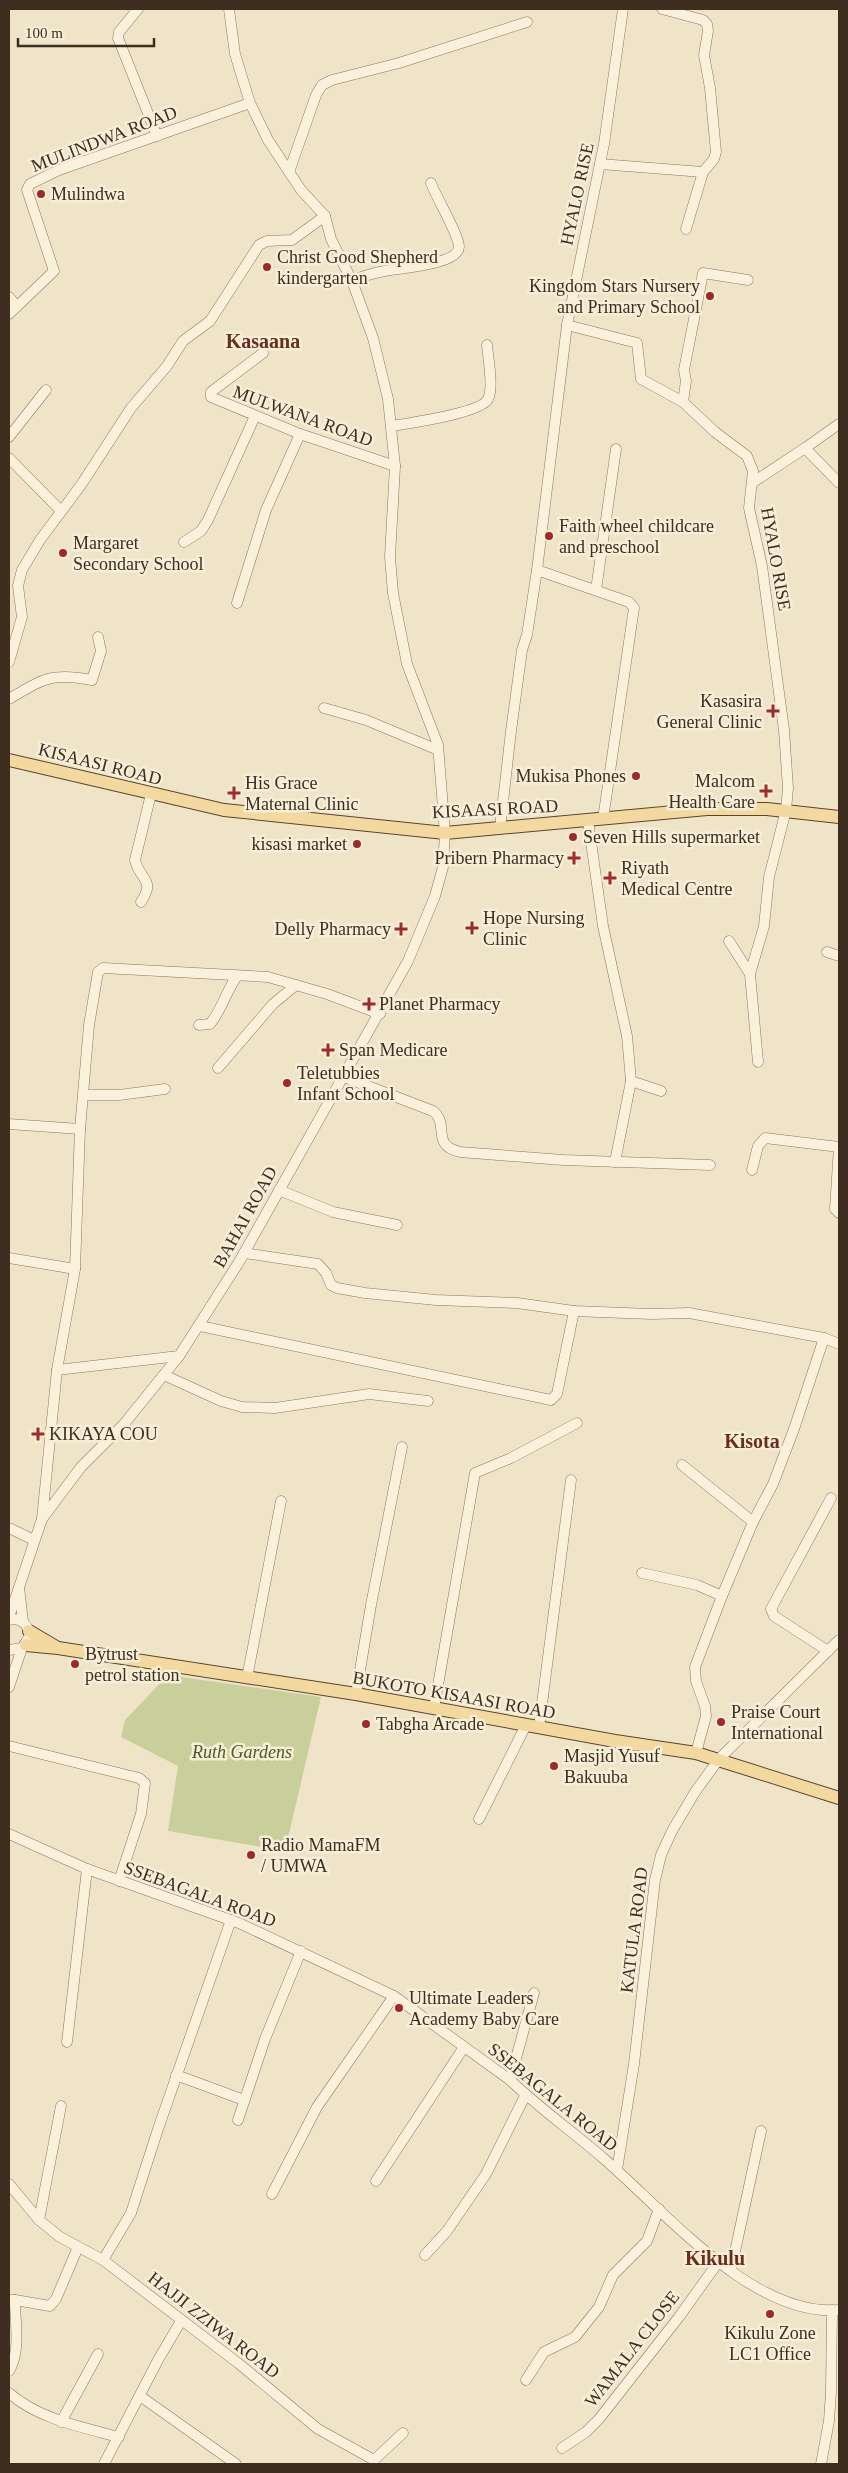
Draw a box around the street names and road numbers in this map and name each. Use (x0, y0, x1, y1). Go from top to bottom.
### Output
street label: MULINDWA ROAD (28, 102, 180, 176)
street label: HYALO RISE (556, 141, 598, 247)
street label: MULWANA ROAD (230, 381, 376, 451)
street label: HYALO RISE (757, 506, 795, 612)
street label: KISAASI ROAD (36, 739, 164, 789)
street label: KISAASI ROAD (431, 796, 559, 822)
street label: BAHAI ROAD (209, 1163, 281, 1271)
street label: BUKOTO KISAASI ROAD (351, 1667, 557, 1723)
street label: SSEBAGALA ROAD (121, 1857, 279, 1931)
street label: KATULA ROAD (616, 1866, 652, 1994)
street label: SSEBAGALA ROAD (484, 2039, 622, 2155)
street label: HAJJI ZZIWA ROAD (144, 2268, 284, 2382)
street label: WAMALA CLOSE (581, 2287, 683, 2411)

